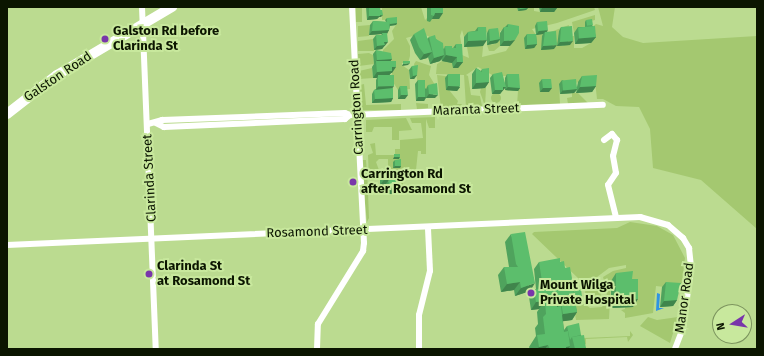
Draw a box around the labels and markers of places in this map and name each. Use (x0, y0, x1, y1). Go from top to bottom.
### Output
place label: Galston Rd before Clarinda St (113, 24, 219, 55)
marker: Galston Rd before Clarinda St (100, 34, 110, 44)
place label: Carrington Rd after Rosamond St (361, 167, 471, 198)
marker: Carrington Rd after Rosamond St (348, 177, 358, 187)
place label: Clarinda St at Rosamond St (157, 259, 250, 290)
marker: Clarinda St at Rosamond St (144, 269, 154, 279)
place label: Mount Wilga Private Hospital (540, 278, 635, 309)
marker: Mount Wilga Private Hospital (525, 287, 537, 299)

